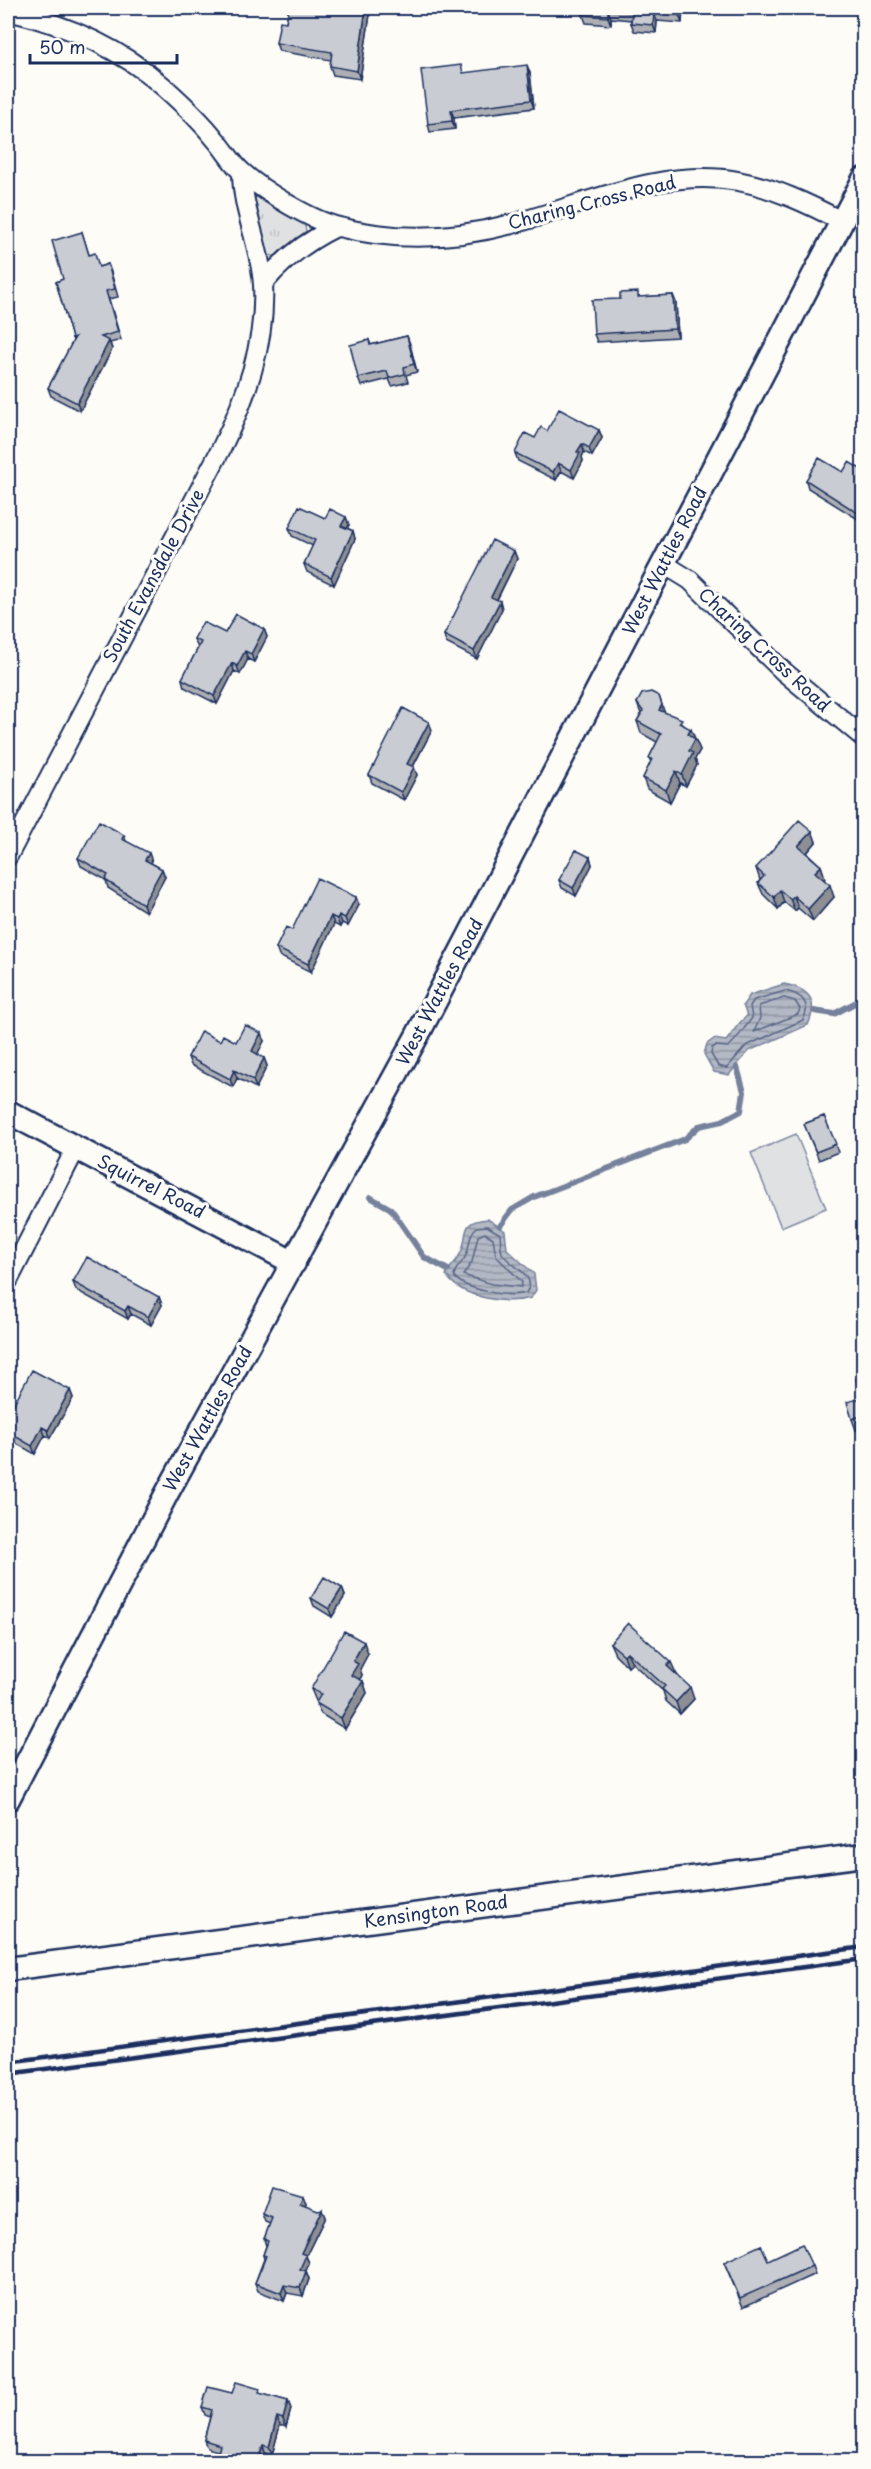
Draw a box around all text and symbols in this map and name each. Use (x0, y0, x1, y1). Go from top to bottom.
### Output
scale bar (30, 27, 177, 65)
text: 50 m (39, 33, 86, 60)
street label: Charing Cross Road (505, 168, 678, 235)
street label: West Wattles Road (615, 481, 713, 639)
street label: South Evansdale Drive (95, 484, 210, 667)
street label: Charing Cross Road (693, 580, 837, 718)
street label: West Wattles Road (388, 913, 489, 1070)
street label: Squirrel Road (93, 1147, 210, 1224)
street label: West Wattles Road (155, 1340, 258, 1496)
street label: Kensington Road (362, 1887, 510, 1934)

